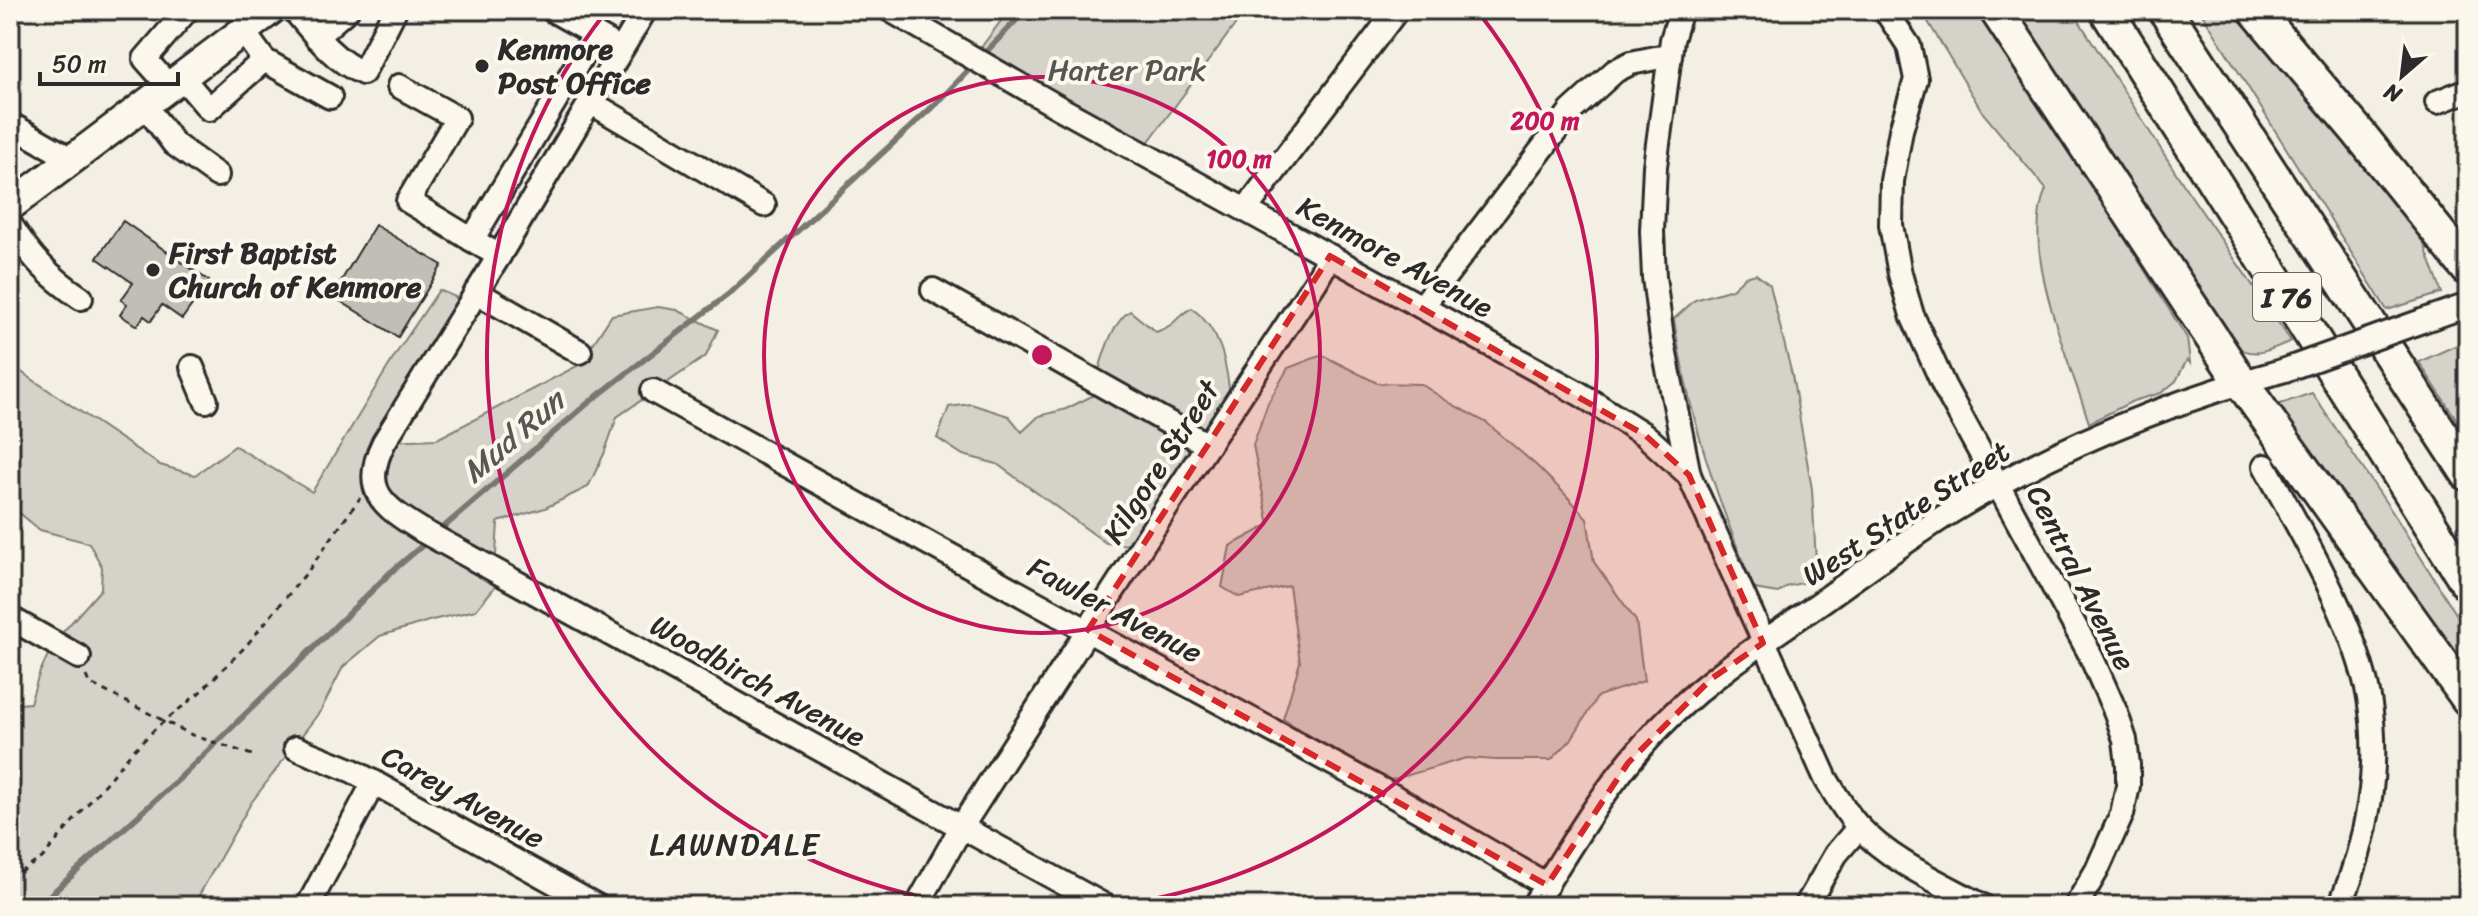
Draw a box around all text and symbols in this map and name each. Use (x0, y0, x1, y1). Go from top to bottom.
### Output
place label: Kenmore Post Office (497, 22, 651, 110)
scale bar (40, 36, 178, 86)
north arrow (2362, 36, 2442, 116)
text: 50 m (52, 43, 107, 85)
park label: Harter Park (1048, 43, 1206, 97)
marker: Kenmore Post Office (473, 57, 491, 75)
text: N (2376, 72, 2410, 114)
text: 200 m (1510, 100, 1580, 142)
text: 100 m (1206, 138, 1272, 180)
street label: Kenmore Avenue (1286, 180, 1504, 334)
place label: First Baptist Church of Kenmore (168, 226, 422, 314)
marker: First Baptist Church of Kenmore (144, 261, 162, 279)
road number: I 76 (2253, 273, 2321, 321)
centre of rings (1028, 341, 1056, 369)
street label: Kilgore Street (1087, 367, 1236, 555)
water label: Mud Run (448, 372, 581, 498)
street label: West State Street (1791, 425, 2021, 601)
street label: Central Avenue (2011, 475, 2151, 681)
street label: Fawler Avenue (1018, 541, 1212, 679)
street label: Woodbirch Avenue (640, 599, 876, 763)
street label: Carey Avenue (371, 730, 555, 864)
district label: LAWNDALE (649, 816, 821, 873)

